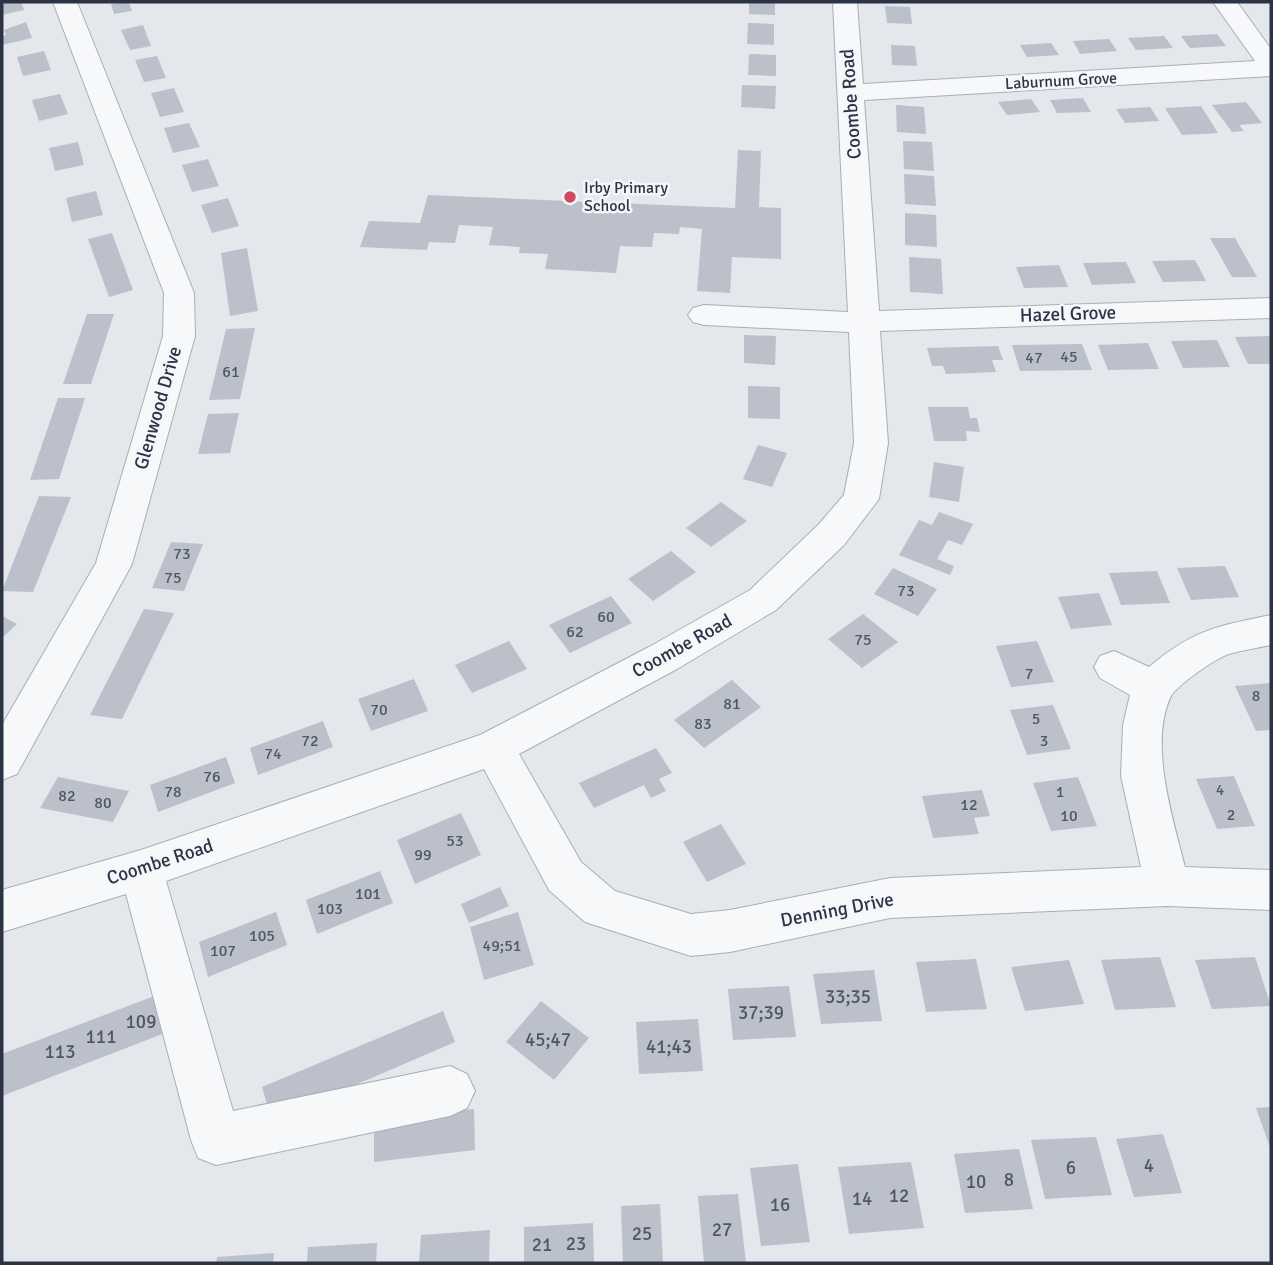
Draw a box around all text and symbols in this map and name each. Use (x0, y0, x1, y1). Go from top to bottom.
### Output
street label: Coombe Road (835, 48, 867, 160)
street label: Laburnum Grove (1004, 68, 1118, 94)
place label: Irby Primary School (584, 178, 669, 216)
marker: Irby Primary School (562, 189, 578, 205)
street label: Hazel Grove (1019, 300, 1117, 328)
street label: Glenwood Drive (129, 344, 187, 472)
house number: 45 (1060, 347, 1078, 367)
house number: 47 (1025, 348, 1043, 368)
house number: 61 (222, 362, 240, 382)
house number: 73 (173, 544, 191, 564)
house number: 75 (164, 568, 182, 588)
house number: 73 (897, 581, 915, 601)
house number: 60 (597, 607, 615, 627)
street label: Coombe Road (628, 609, 736, 683)
house number: 62 (566, 622, 584, 642)
house number: 75 (854, 630, 872, 650)
house number: 7 (1025, 664, 1033, 684)
house number: 8 (1252, 686, 1260, 706)
house number: 81 (723, 694, 741, 714)
house number: 70 (370, 700, 388, 720)
house number: 5 (1032, 709, 1040, 729)
house number: 83 (694, 714, 712, 734)
house number: 72 (301, 731, 319, 751)
house number: 3 (1040, 731, 1048, 751)
house number: 74 (264, 744, 282, 764)
house number: 76 (203, 767, 221, 787)
house number: 4 (1216, 780, 1225, 800)
house number: 78 (164, 782, 182, 802)
house number: 1 (1056, 782, 1064, 802)
house number: 82 (58, 786, 76, 806)
house number: 80 (94, 793, 112, 813)
house number: 12 (960, 795, 978, 815)
house number: 2 (1227, 805, 1235, 825)
house number: 10 (1060, 806, 1078, 826)
house number: 53 (446, 831, 464, 851)
street label: Coombe Road (104, 833, 216, 891)
house number: 99 (414, 845, 432, 865)
house number: 101 (355, 884, 381, 904)
street label: Denning Drive (778, 887, 896, 933)
house number: 103 (317, 899, 343, 919)
house number: 105 (249, 926, 275, 946)
house number: 49;51 (483, 936, 521, 956)
house number: 107 (210, 941, 236, 961)
house number: 33;35 (825, 985, 871, 1009)
house number: 37;39 (738, 1001, 784, 1025)
house number: 109 (126, 1010, 156, 1034)
house number: 111 (86, 1025, 116, 1049)
house number: 45;47 (525, 1028, 571, 1052)
house number: 41;43 (646, 1035, 692, 1059)
house number: 113 (45, 1040, 75, 1064)
house number: 4 (1144, 1154, 1154, 1178)
house number: 6 (1066, 1156, 1076, 1180)
house number: 8 (1004, 1168, 1014, 1192)
house number: 10 (966, 1170, 986, 1194)
house number: 12 (889, 1184, 909, 1208)
house number: 14 (852, 1187, 872, 1211)
house number: 16 (770, 1193, 790, 1217)
house number: 27 (712, 1218, 732, 1242)
house number: 25 (632, 1222, 652, 1246)
house number: 23 (566, 1232, 586, 1256)
house number: 21 (532, 1233, 552, 1257)

